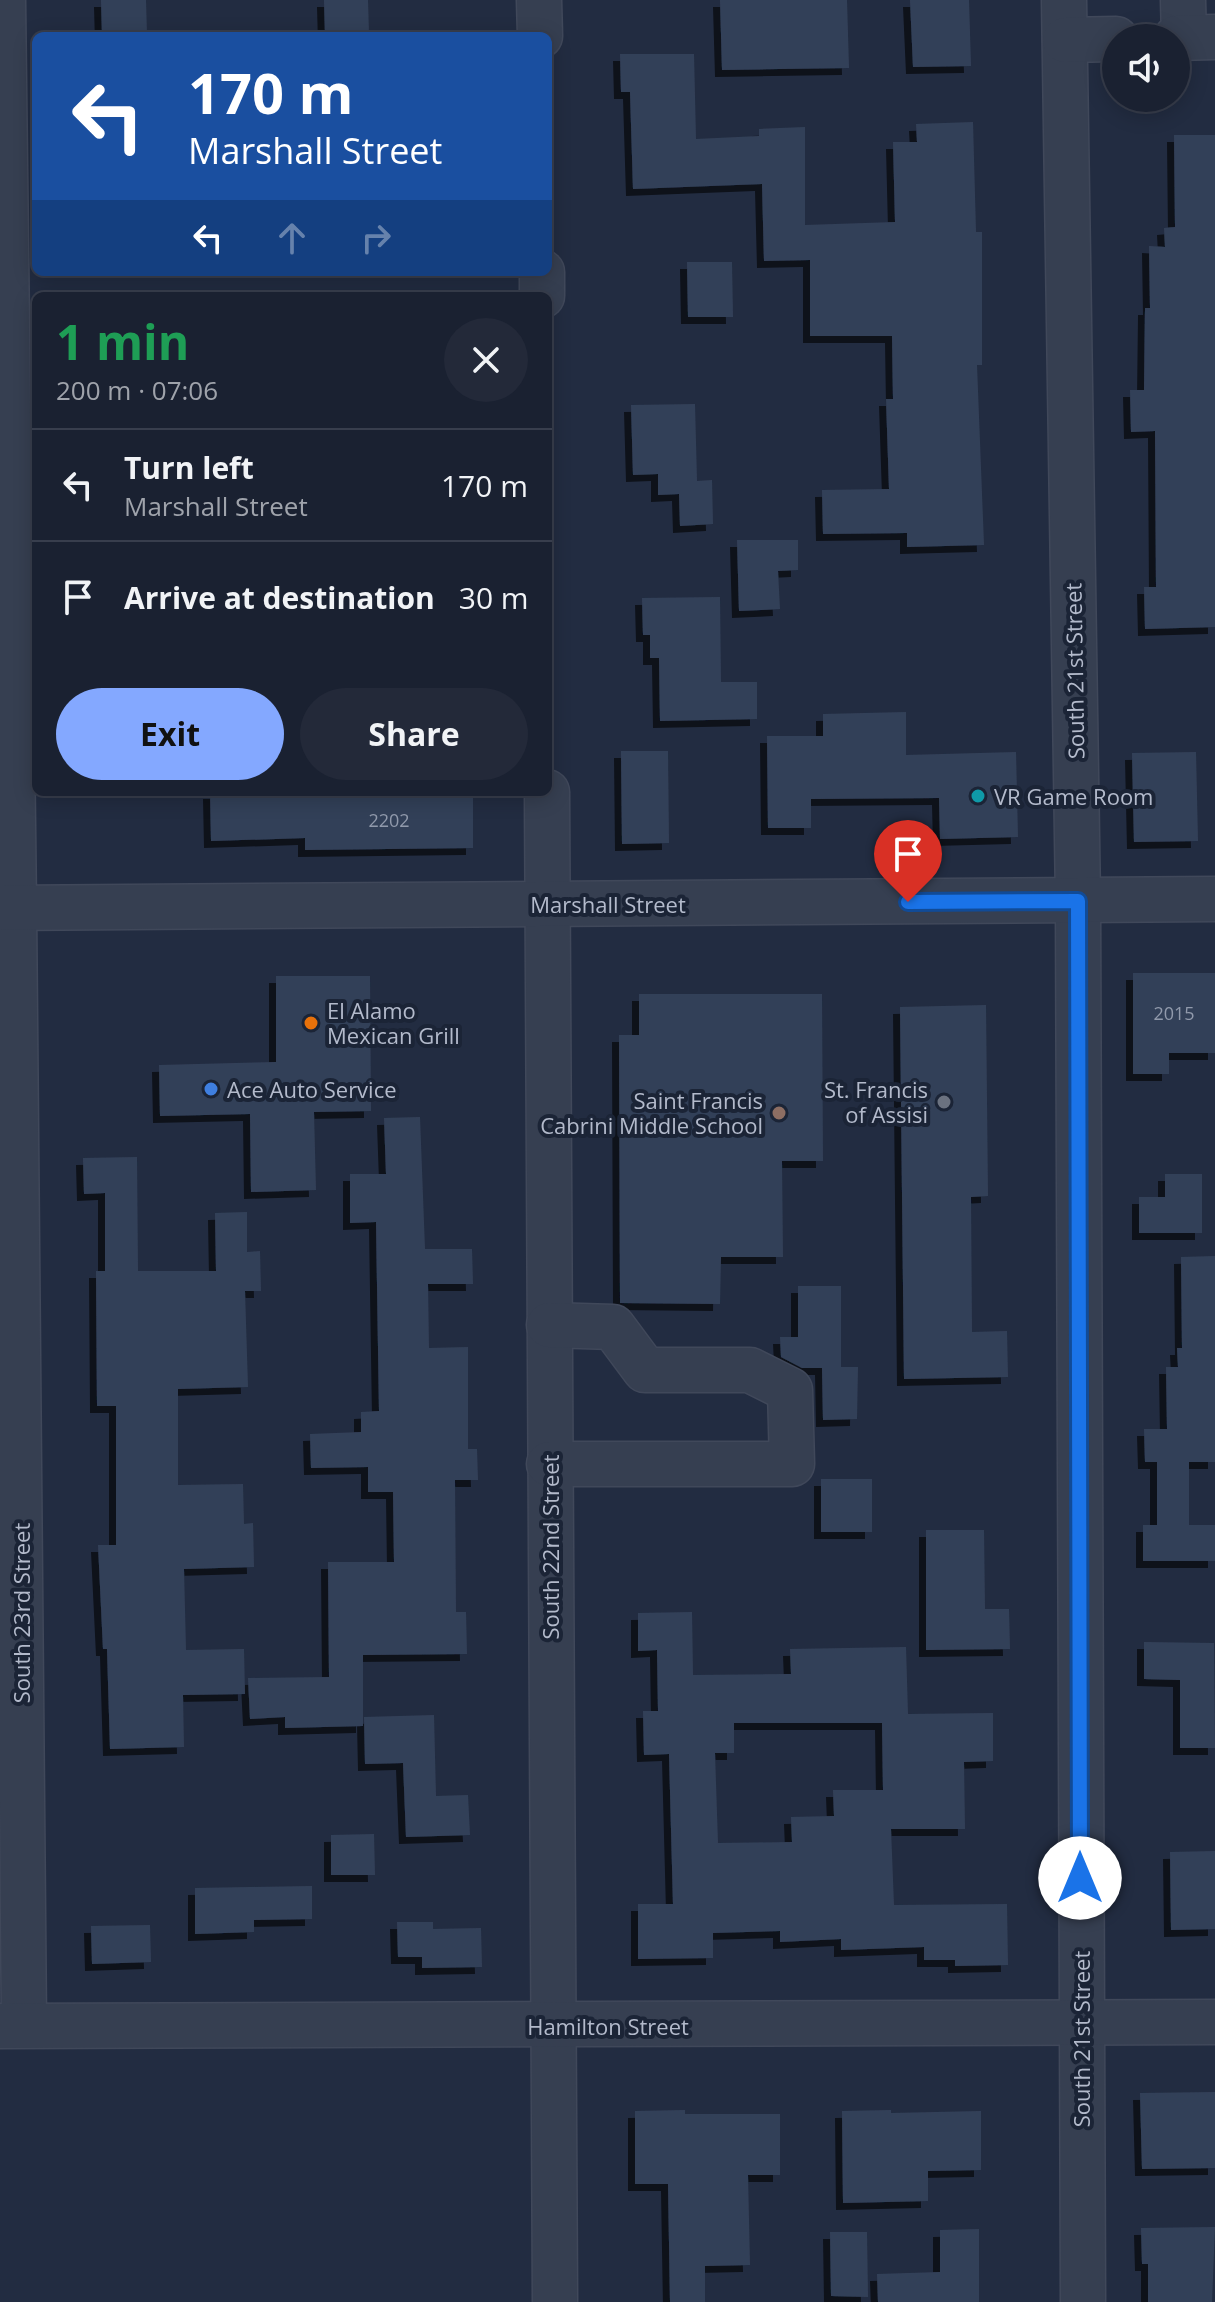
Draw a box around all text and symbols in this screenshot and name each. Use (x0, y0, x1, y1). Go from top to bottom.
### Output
map controls (1102, 24, 1190, 112)
button: sound (1102, 24, 1190, 112)
text: 170 m (188, 54, 354, 130)
icon: left (56, 64, 160, 168)
text: Marshall Street (188, 126, 442, 175)
icon: left (186, 216, 230, 260)
icon: ahead (270, 216, 314, 260)
icon: right (354, 216, 398, 260)
text: 1 min (56, 309, 189, 374)
button: close (444, 318, 528, 402)
text: 200 m · 07:06 (56, 372, 218, 408)
text: Turn left (124, 447, 254, 488)
icon: left (56, 463, 100, 507)
text: 170 m (441, 465, 528, 506)
text: Marshall Street (124, 488, 308, 524)
icon: arrive (56, 575, 100, 619)
text: Arrive at destination (124, 577, 435, 618)
text: 30 m (459, 577, 529, 618)
street label: South 21st Street (1057, 582, 1091, 759)
button: Exit (56, 688, 284, 780)
button: Share (300, 688, 528, 780)
place label: VR Game Room (994, 781, 1153, 811)
marker: VR Game Room (969, 787, 987, 805)
house number: 2202 (368, 808, 410, 832)
pin (874, 820, 942, 902)
icon: arrive (886, 832, 930, 876)
street label: Marshall Street (530, 889, 686, 919)
place label: El Alamo Mexican Grill (327, 995, 460, 1050)
house number: 2015 (1153, 1001, 1195, 1025)
marker: El Alamo Mexican Grill (302, 1014, 320, 1032)
place label: Ace Auto Service (227, 1074, 397, 1104)
place label: St. Francis of Assisi (824, 1074, 928, 1129)
marker: Ace Auto Service (202, 1080, 220, 1098)
place label: Saint Francis Cabrini Middle School (540, 1085, 763, 1140)
marker: St. Francis of Assisi (935, 1093, 953, 1111)
marker: Saint Francis Cabrini Middle School (770, 1104, 788, 1122)
street label: South 22nd Street (535, 1454, 565, 1640)
street label: South 23rd Street (6, 1523, 36, 1703)
position arrow (1038, 1836, 1122, 1920)
street label: South 21st Street (1066, 1951, 1096, 2127)
street label: Hamilton Street (527, 2011, 689, 2041)

